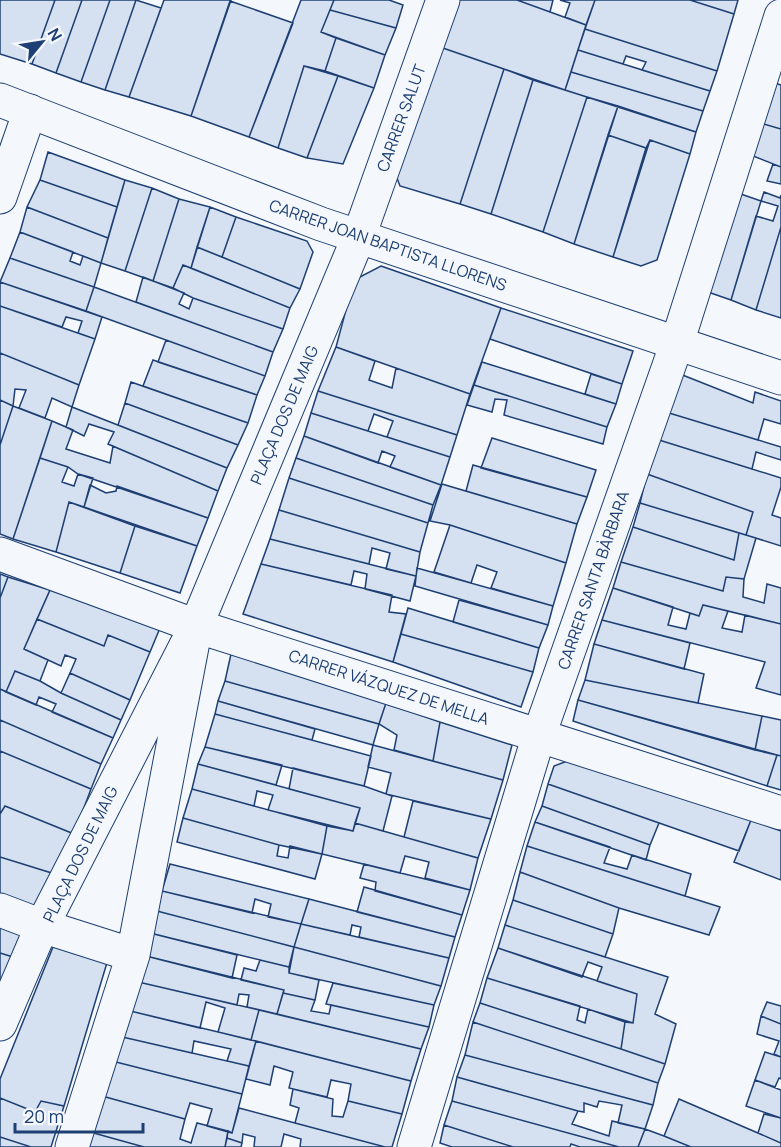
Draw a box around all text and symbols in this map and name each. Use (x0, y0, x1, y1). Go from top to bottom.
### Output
north arrow (12, 12, 72, 72)
text: N (43, 24, 67, 45)
street label: CARRER SALUT (371, 61, 431, 175)
street label: CARRER JOAN BAPTISTA LLORENS (266, 194, 510, 296)
street label: PLAÇA DOS DE MAIG (245, 342, 323, 488)
street label: CARRER SANTA BÀRBARA (552, 488, 634, 672)
street label: CARRER VÁZQUEZ DE MELLA (286, 644, 492, 730)
street label: PLAÇA DOS DE MAIG (37, 782, 123, 926)
scale bar (15, 1096, 142, 1134)
text: 20 m (24, 1104, 64, 1128)

